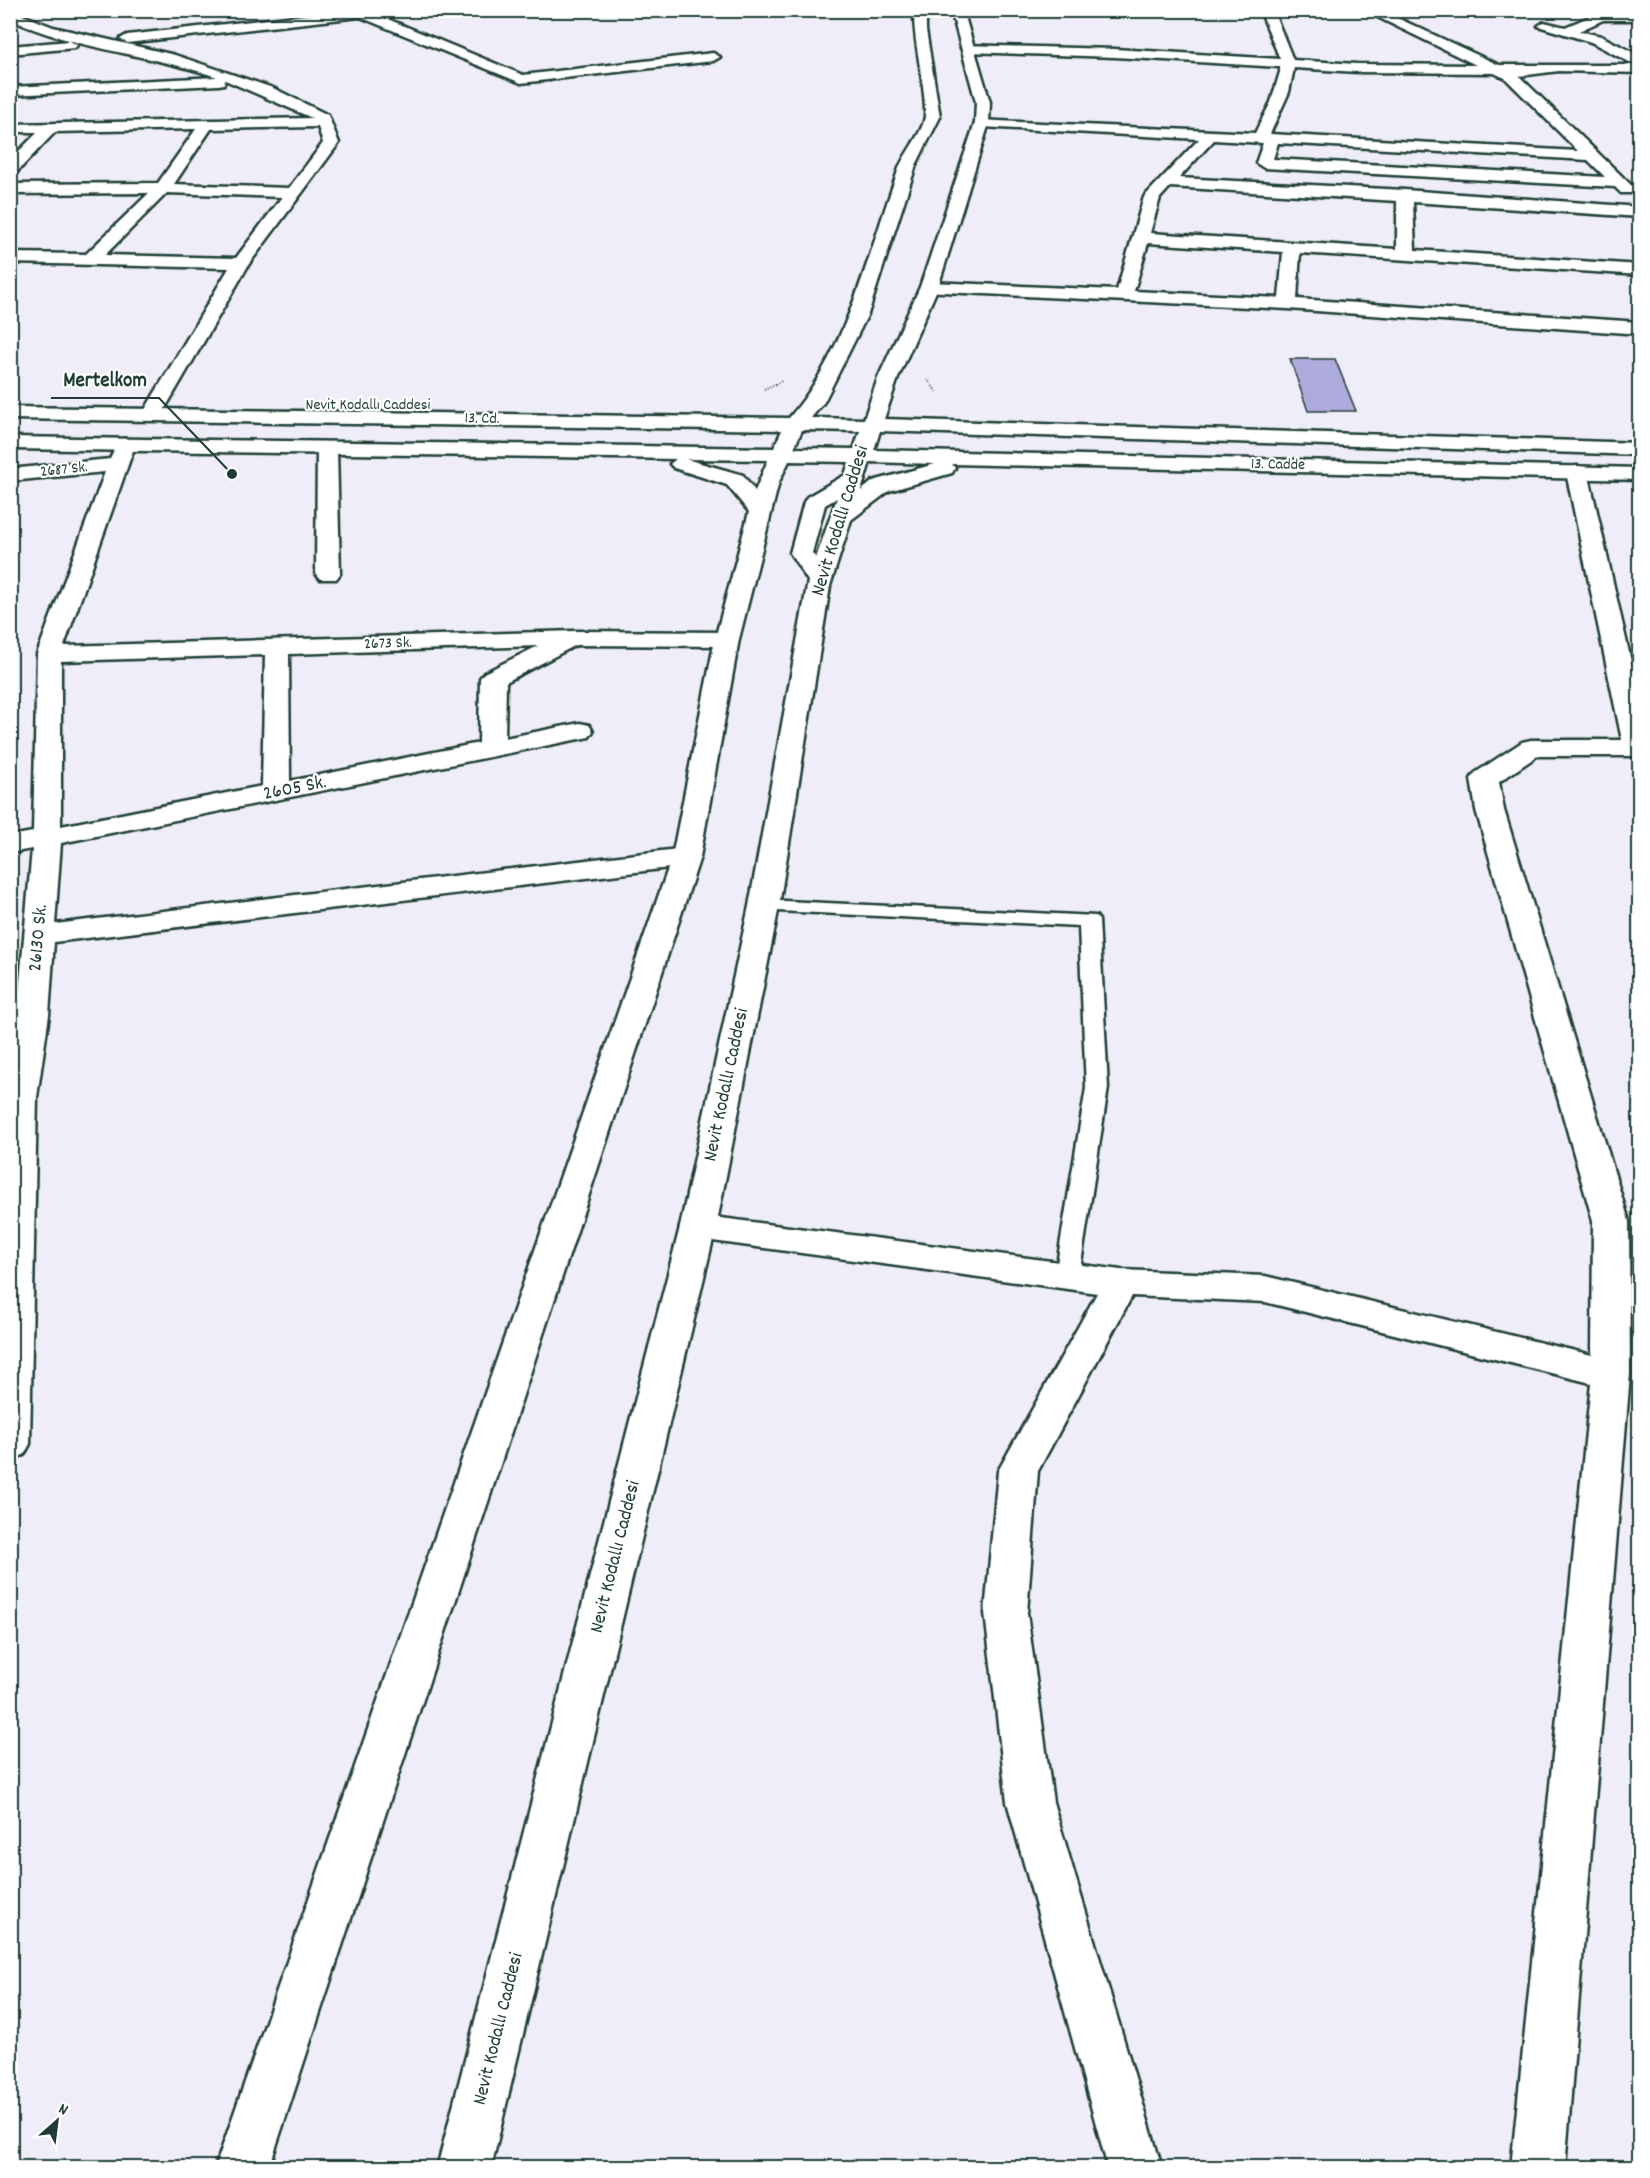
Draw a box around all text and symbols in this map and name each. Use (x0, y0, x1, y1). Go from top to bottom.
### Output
callout: Mertelkom (51, 359, 159, 398)
text: Mertelkom (63, 367, 147, 397)
street label: Nevit Kodallı Caddesi (306, 394, 431, 417)
street label: 13. Cd. (464, 407, 500, 431)
street label: Nevit Kodallı Caddesi (805, 442, 877, 600)
street label: 13. Cadde (1251, 453, 1305, 477)
street label: 2687 Sk. (39, 456, 89, 484)
street label: 2673 Sk. (364, 632, 412, 656)
street label: 2605 Sk. (261, 769, 329, 809)
street label: 26130 Sk. (22, 903, 56, 973)
street label: Nevit Kodallı Caddesi (697, 1005, 757, 1164)
street label: Nevit Kodallı Caddesi (584, 1478, 649, 1636)
street label: Nevit Kodallı Caddesi (467, 1950, 532, 2108)
north arrow (27, 2091, 87, 2151)
text: N (54, 2098, 72, 2122)

